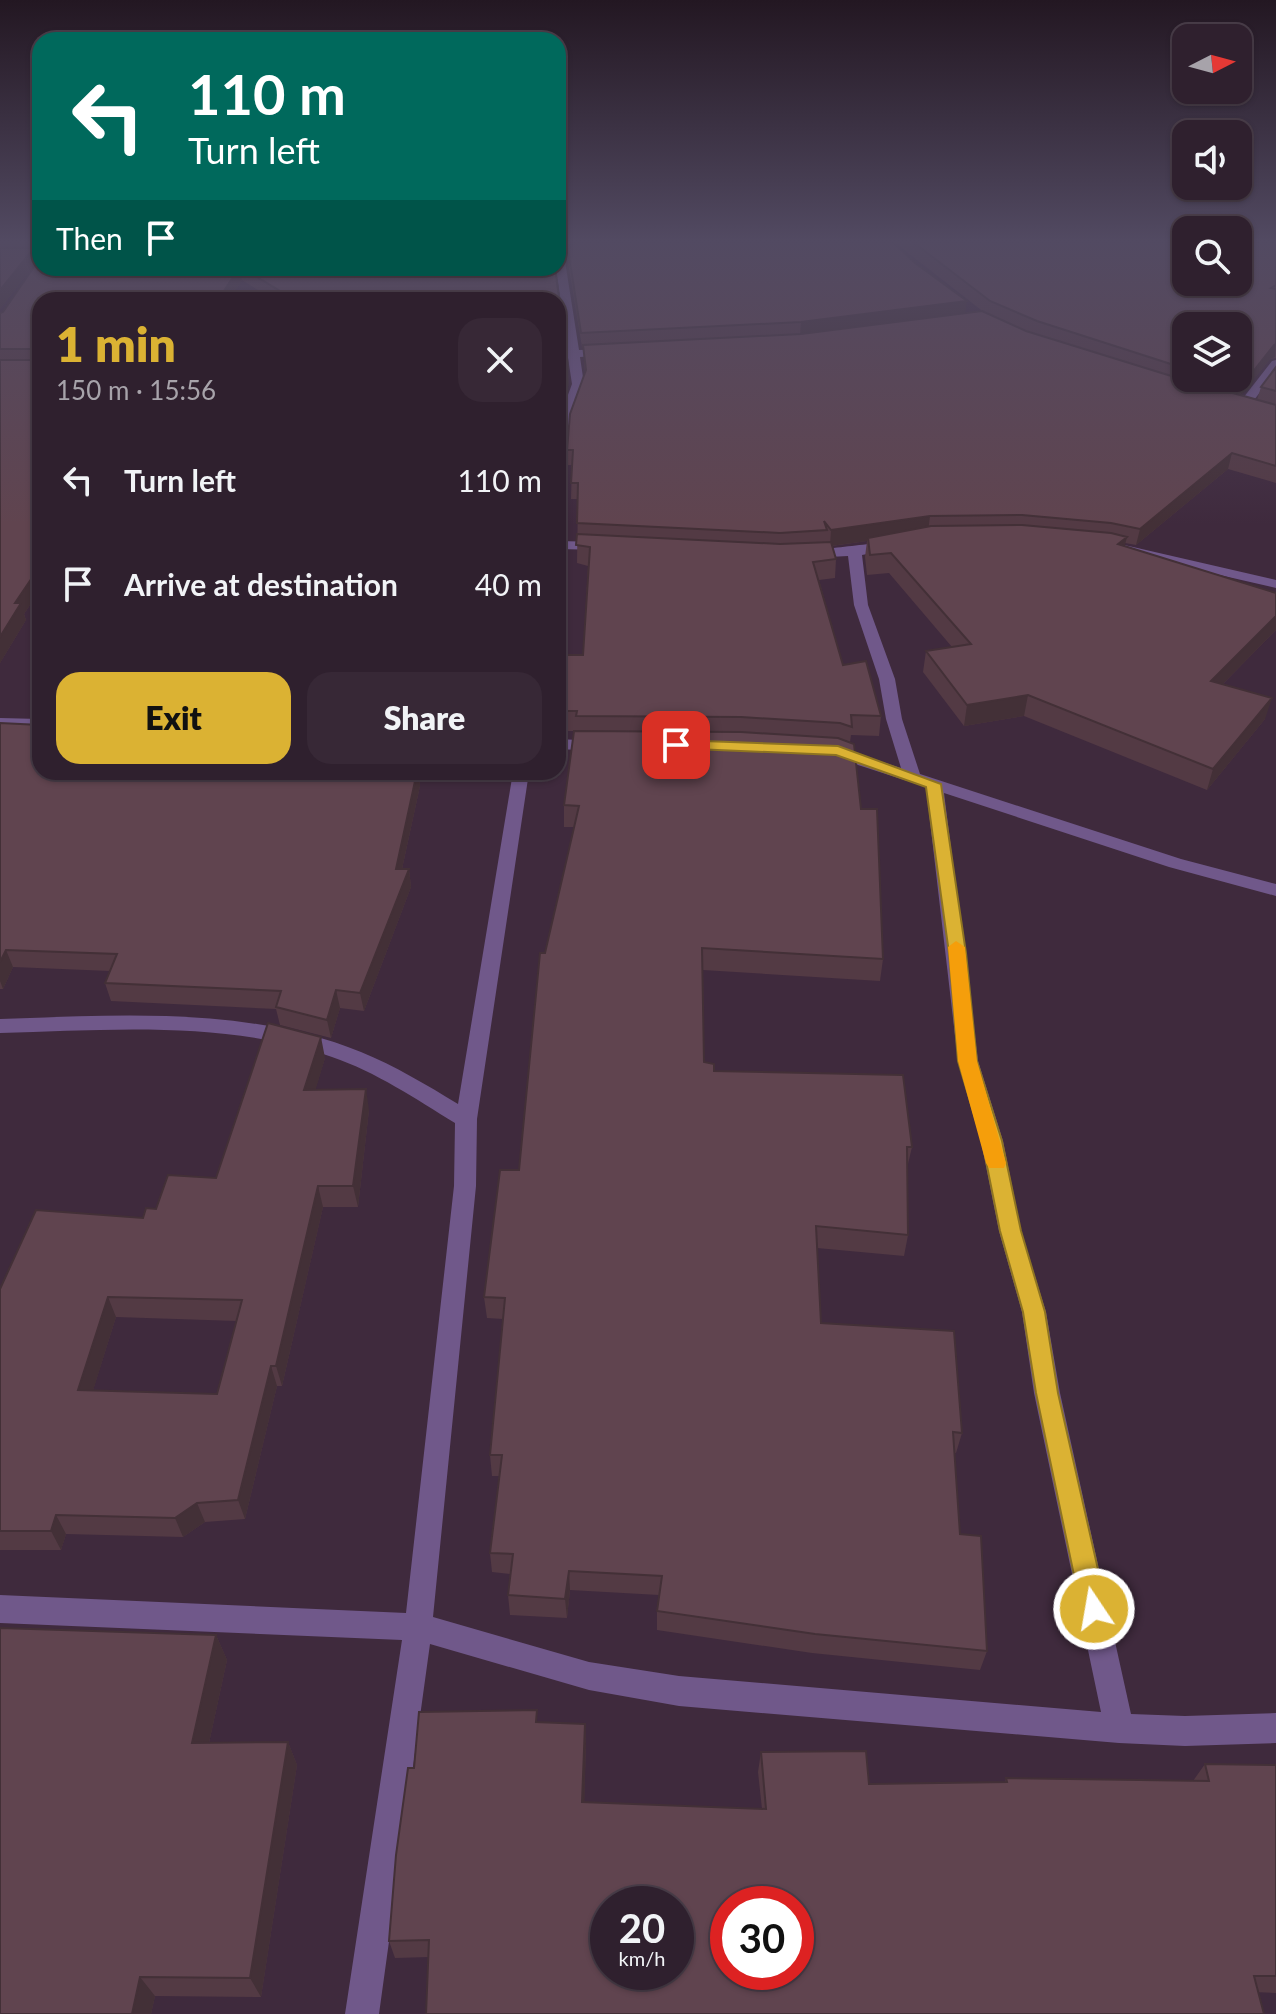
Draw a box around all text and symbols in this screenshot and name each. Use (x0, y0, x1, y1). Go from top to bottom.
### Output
north arrow (1172, 24, 1252, 104)
map controls (1172, 24, 1252, 392)
text: 110 m (188, 60, 346, 127)
icon: left (56, 64, 160, 168)
button: sound (1172, 120, 1252, 200)
text: Turn left (188, 128, 320, 172)
icon: arrive (139, 216, 183, 260)
button: search (1172, 216, 1252, 296)
text: Then (56, 220, 123, 256)
button: layers (1172, 312, 1252, 392)
text: 1 min (56, 315, 176, 372)
button: close (458, 318, 542, 402)
text: 150 m · 15:56 (56, 374, 216, 406)
icon: left (56, 458, 100, 502)
text: Turn left (124, 462, 236, 498)
text: 110 m (457, 462, 542, 498)
icon: arrive (56, 562, 100, 606)
text: Arrive at destination (124, 566, 398, 602)
text: 40 m (475, 566, 542, 602)
button: Exit (56, 672, 291, 764)
button: Share (307, 672, 542, 764)
pin (642, 711, 710, 779)
icon: arrive (654, 723, 698, 767)
position arrow (1052, 1567, 1136, 1651)
speed limit sign: 30 (710, 1886, 814, 1990)
text: 20 (619, 1904, 665, 1952)
text: km/h (619, 1946, 665, 1970)

